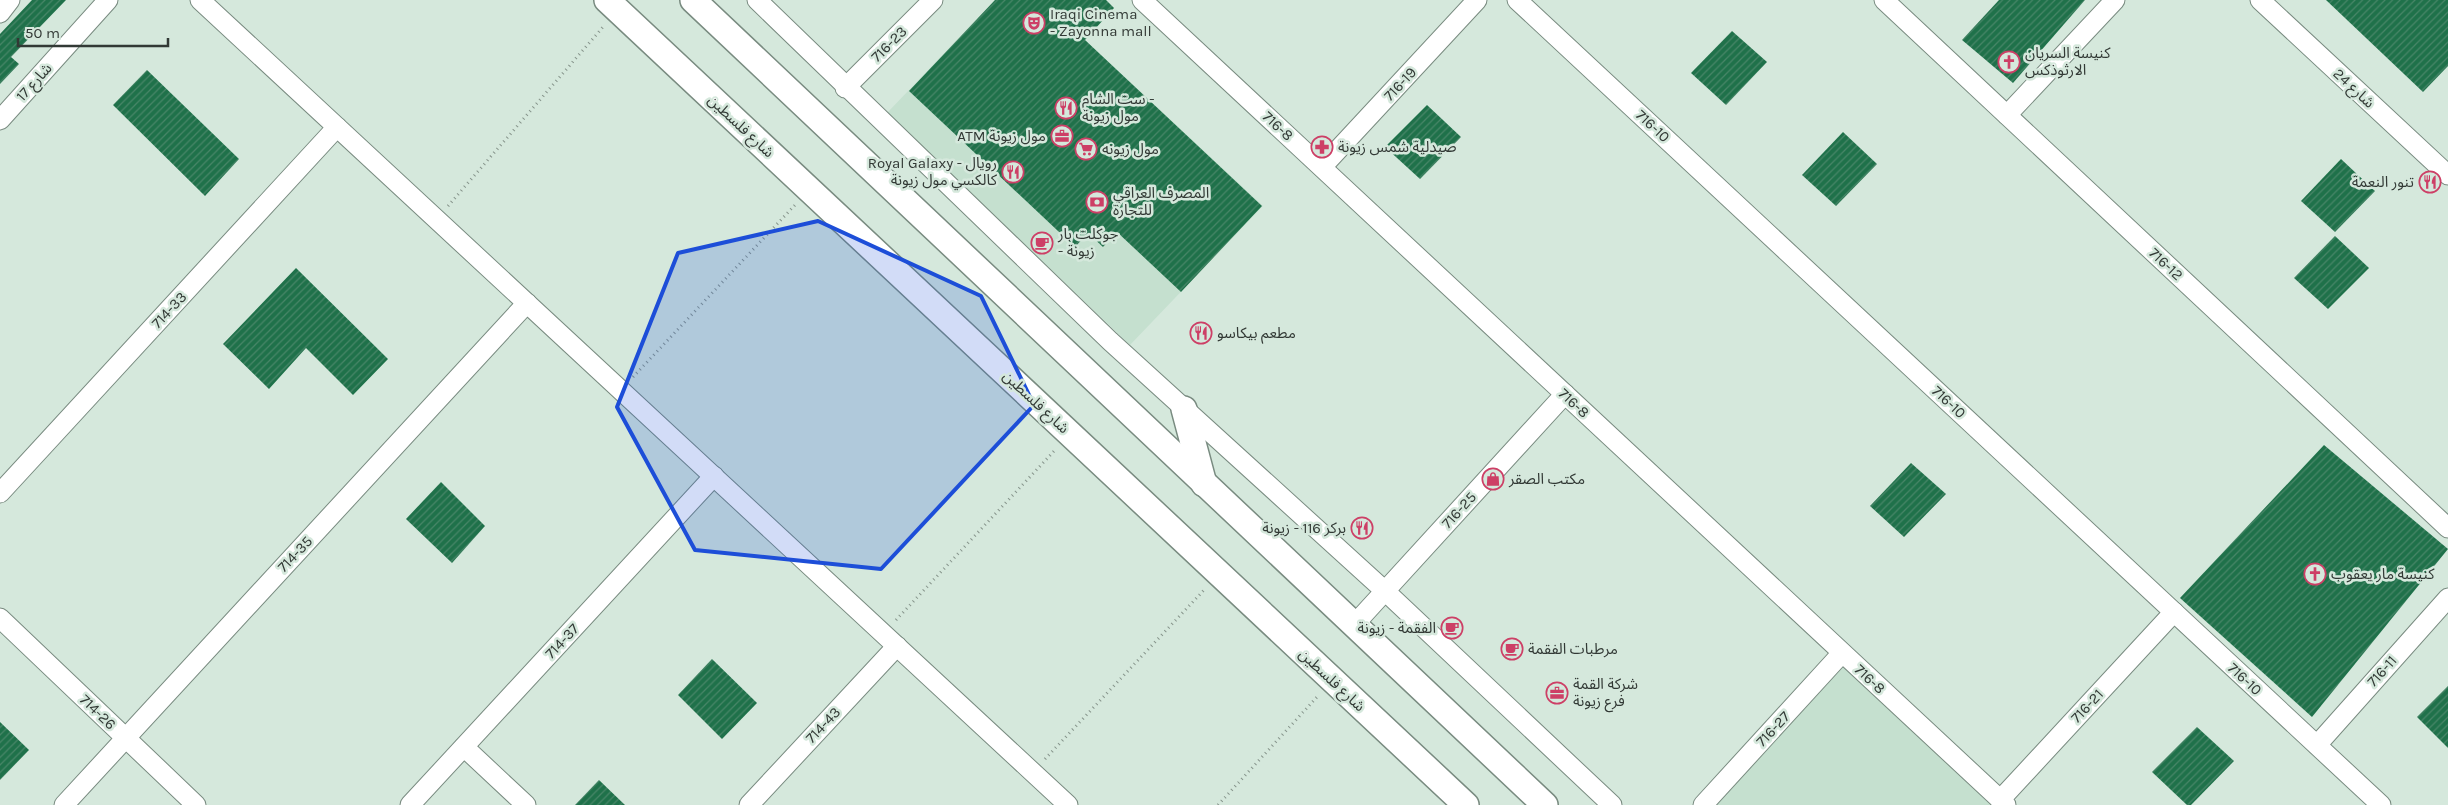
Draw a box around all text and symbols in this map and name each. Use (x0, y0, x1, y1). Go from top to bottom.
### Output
place label: Iraqi Cinema - Zayonna mall (1050, 5, 1152, 40)
theatre icon: Iraqi Cinema - Zayonna mall (1022, 11, 1046, 35)
scale bar (18, 15, 168, 47)
street label: 716-23 (867, 22, 911, 66)
text: 50 m (25, 24, 60, 42)
place label: كنيسة السريان الارثوذكس (2025, 44, 2111, 79)
church icon: كنيسة السريان الارثوذكس (1997, 50, 2021, 74)
street label: شارع 17 (12, 59, 58, 107)
street label: 716-19 (1380, 63, 1420, 105)
street label: شارع 24 (2328, 64, 2379, 114)
place label: ست الشام - مول زيونة (1082, 90, 1154, 125)
street label: شارع فلسطين (702, 91, 778, 164)
restaurant icon: ست الشام - مول زيونة (1054, 96, 1078, 120)
street label: 716-10 (1632, 106, 1674, 146)
street label: 716-8 (1259, 107, 1297, 145)
office icon: ATM مول زيونة (1050, 124, 1074, 148)
place label: ATM مول زيونة (957, 127, 1046, 145)
pharmacy icon: صيدلية شمس زيونة (1310, 135, 1334, 159)
supermarket icon: مول زيونه (1074, 137, 1098, 161)
place label: صيدلية شمس زيونة (1338, 138, 1456, 156)
place label: مول زيونه (1102, 140, 1159, 158)
place label: Royal Galaxy - رويال كالكسي مول زيونة (868, 154, 998, 191)
restaurant icon: Royal Galaxy - رويال كالكسي مول زيونة (1001, 160, 1025, 184)
restaurant icon: تنور النعمة (2418, 170, 2442, 194)
place label: تنور النعمة (2352, 173, 2414, 191)
place label: المصرف العراقي للتجارة (1113, 184, 1209, 219)
bank icon: المصرف العراقي للتجارة (1085, 190, 1109, 214)
place label: جوكلت بار - زيونة (1057, 225, 1119, 260)
cafe icon: جوكلت بار - زيونة (1030, 231, 1054, 255)
street label: 716-12 (2145, 244, 2187, 284)
street label: 714-33 (148, 288, 190, 332)
restaurant icon: مطعم بيكاسو (1189, 321, 1213, 345)
place label: مطعم بيكاسو (1217, 324, 1296, 344)
street label: شارع فلسطين (997, 367, 1073, 440)
street label: 716-10 (1928, 382, 1970, 422)
street label: 716-8 (1555, 384, 1593, 422)
shop icon: مكتب الصقر (1481, 467, 1505, 491)
place label: مكتب الصقر (1508, 470, 1585, 488)
street label: 716-25 (1438, 488, 1480, 532)
restaurant icon: بركر 116 - زيونة (1350, 516, 1374, 540)
place label: بركر 116 - زيونة (1262, 519, 1346, 537)
street label: 714-35 (274, 532, 316, 576)
church icon: كنيسة مار يعقوب (2303, 562, 2327, 586)
place label: كنيسة مار يعقوب (2331, 565, 2435, 583)
cafe icon: الفقمة - زيونة (1440, 616, 1464, 640)
place label: الفقمة - زيونة (1357, 619, 1436, 637)
street label: 714-37 (541, 620, 583, 662)
cafe icon: مرطبات الفقمة (1500, 637, 1524, 661)
place label: مرطبات الفقمة (1528, 640, 1618, 658)
street label: شارع فلسطين (1293, 645, 1369, 718)
street label: 716-11 (2363, 652, 2401, 690)
street label: 716-10 (2224, 659, 2266, 699)
street label: 716-8 (1851, 660, 1889, 698)
place label: شركة القمة فرع زيونة (1573, 675, 1638, 713)
office icon: شركة القمة فرع زيونة (1545, 681, 1569, 705)
street label: 716-21 (2067, 685, 2107, 727)
street label: 714-26 (76, 691, 120, 733)
street label: 714-43 (802, 703, 844, 747)
street label: 716-27 (1752, 708, 1794, 750)

